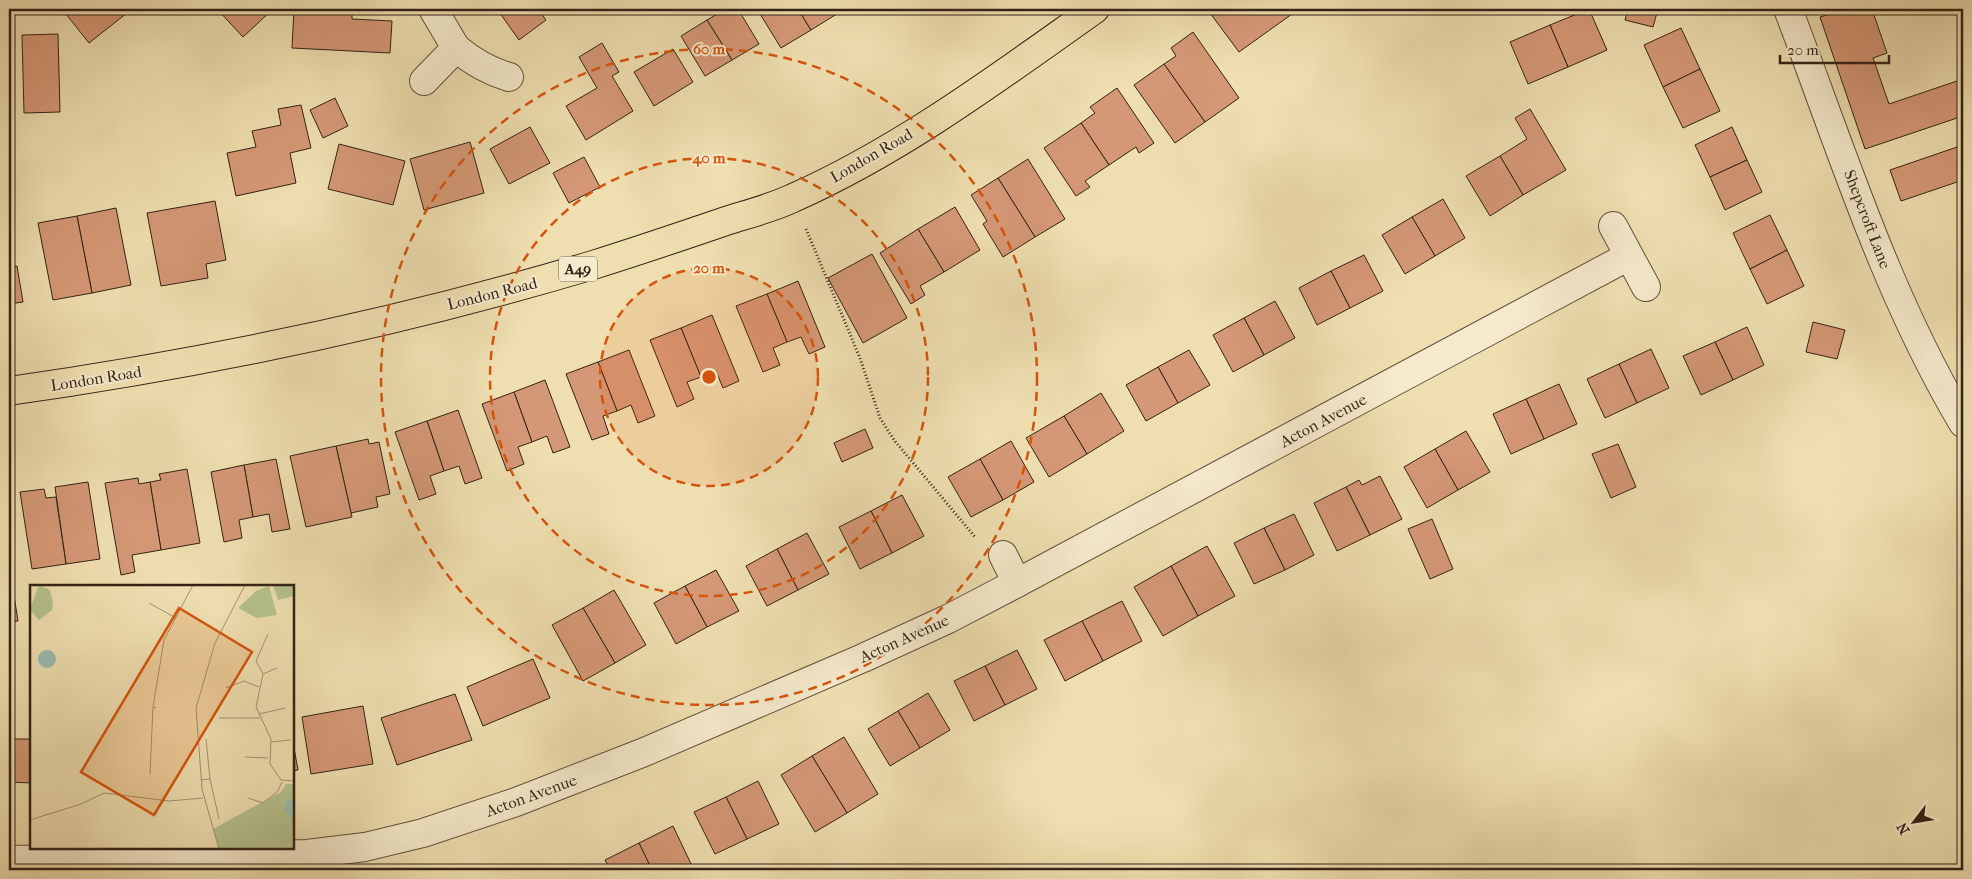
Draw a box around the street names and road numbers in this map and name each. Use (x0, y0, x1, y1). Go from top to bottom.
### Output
street label: London Road (827, 124, 916, 187)
street label: Shepcroft Lane (1840, 167, 1895, 271)
road number: A49 (559, 256, 597, 282)
street label: London Road (445, 273, 539, 314)
street label: London Road (49, 362, 143, 395)
street label: Acton Avenue (1276, 390, 1370, 452)
street label: Acton Avenue (856, 610, 952, 667)
street label: Acton Avenue (482, 770, 579, 821)

